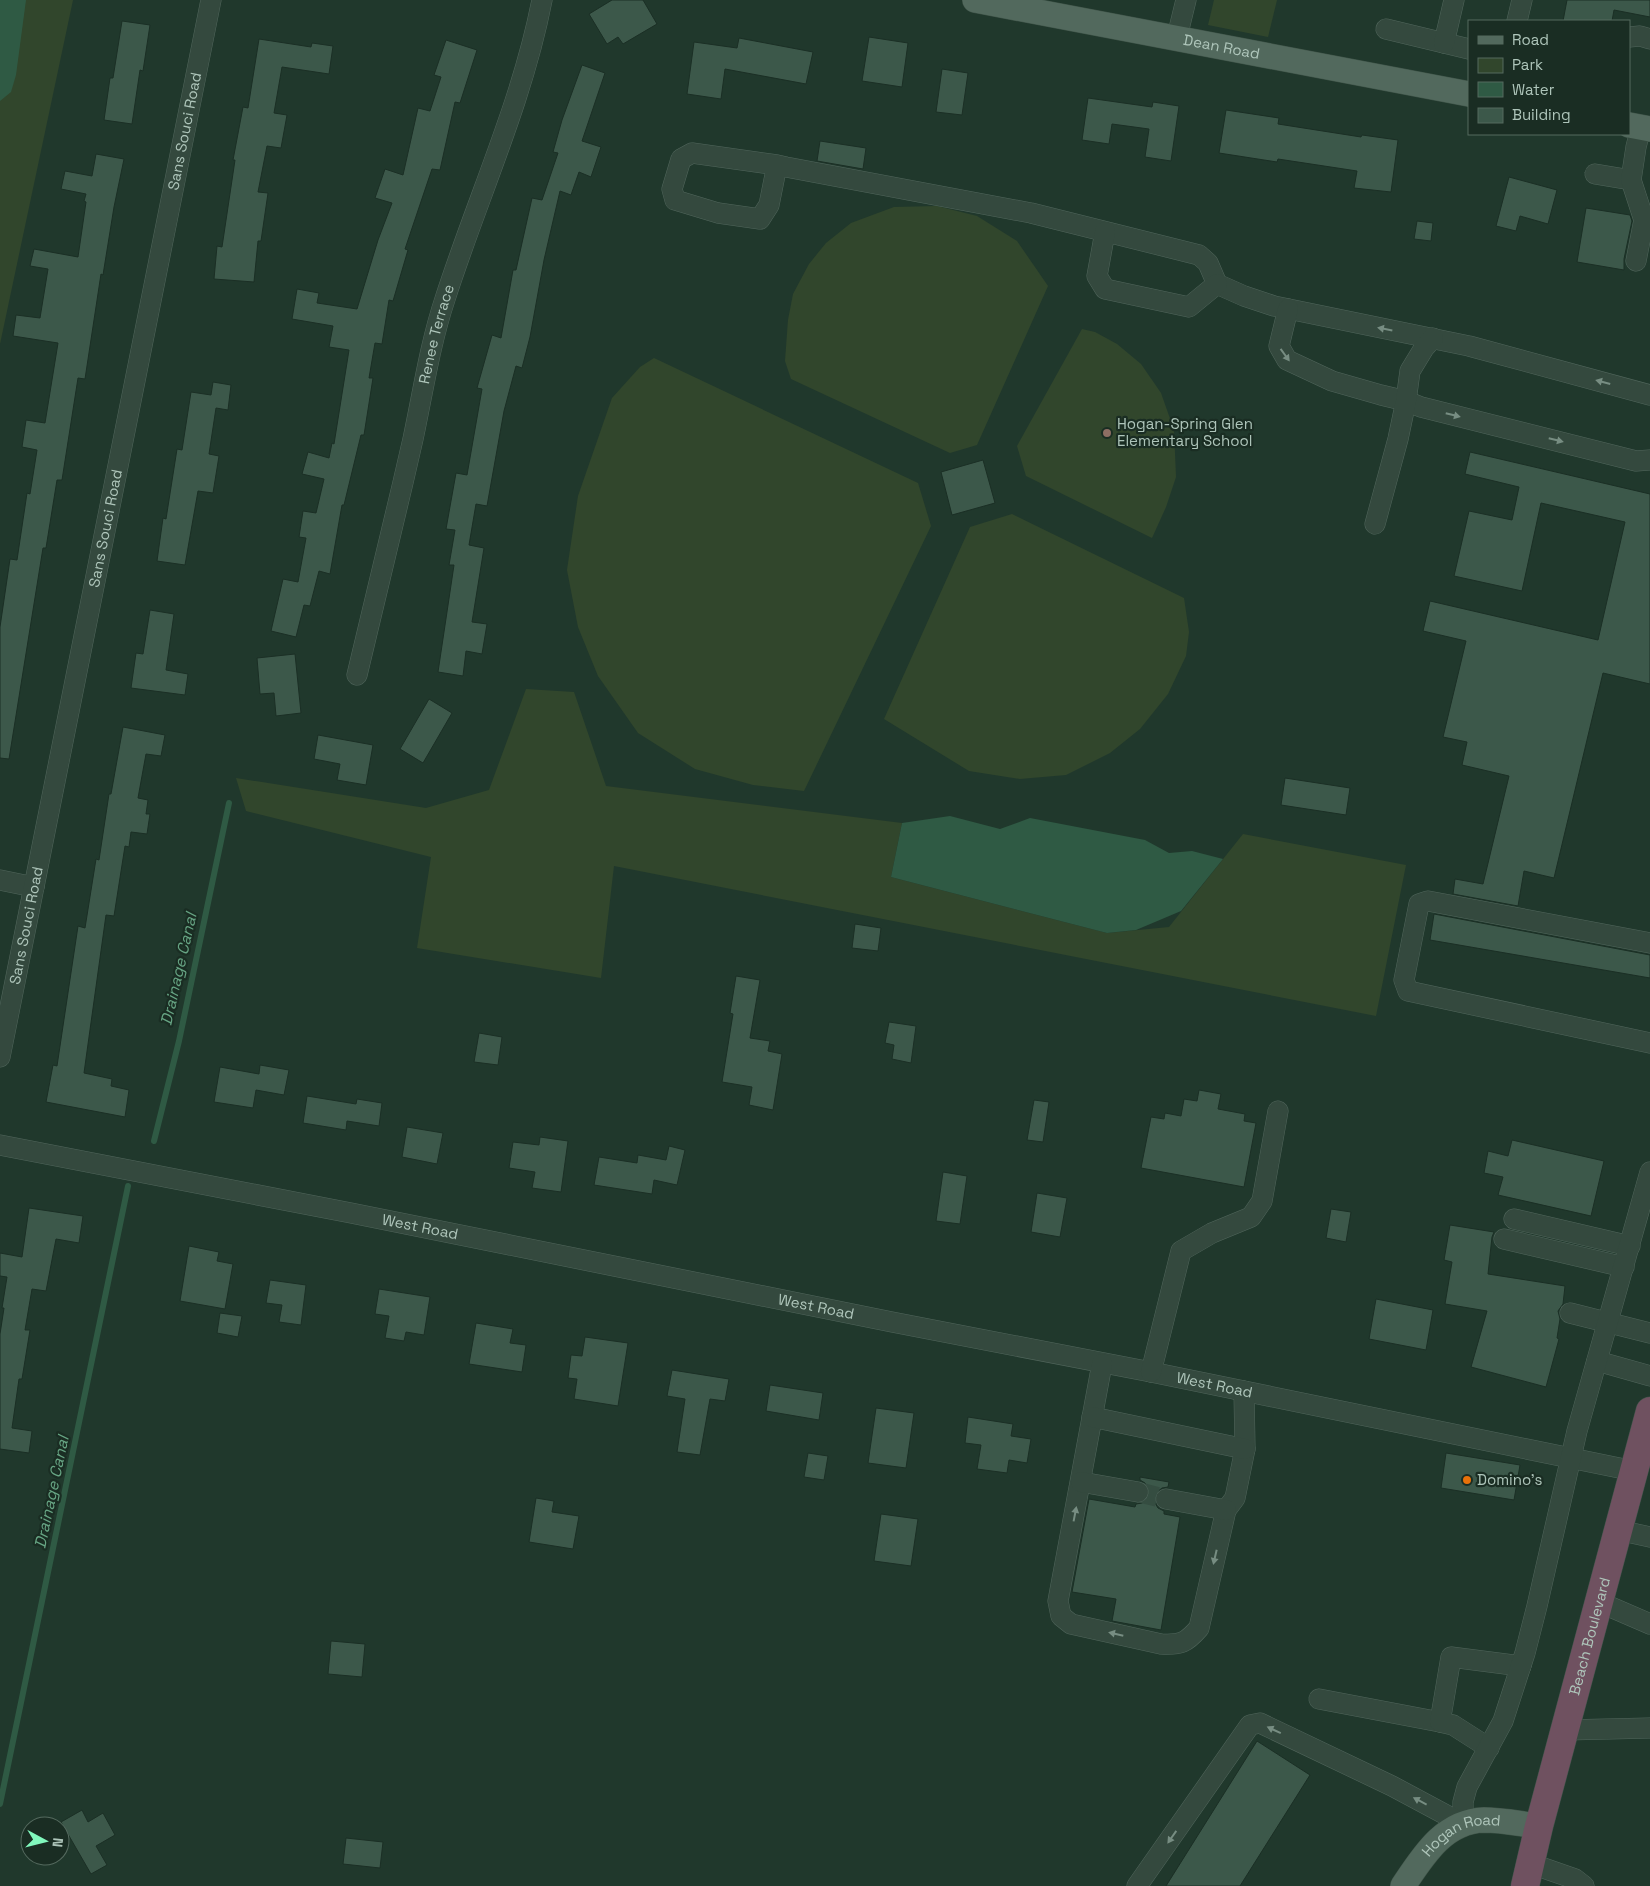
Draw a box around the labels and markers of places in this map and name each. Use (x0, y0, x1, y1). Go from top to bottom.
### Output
place label: Hogan-Spring Glen Elementary School (1117, 414, 1253, 450)
marker: Hogan-Spring Glen Elementary School (1101, 427, 1113, 439)
place label: Domino's (1477, 1470, 1542, 1489)
marker: Domino's (1461, 1474, 1473, 1486)

